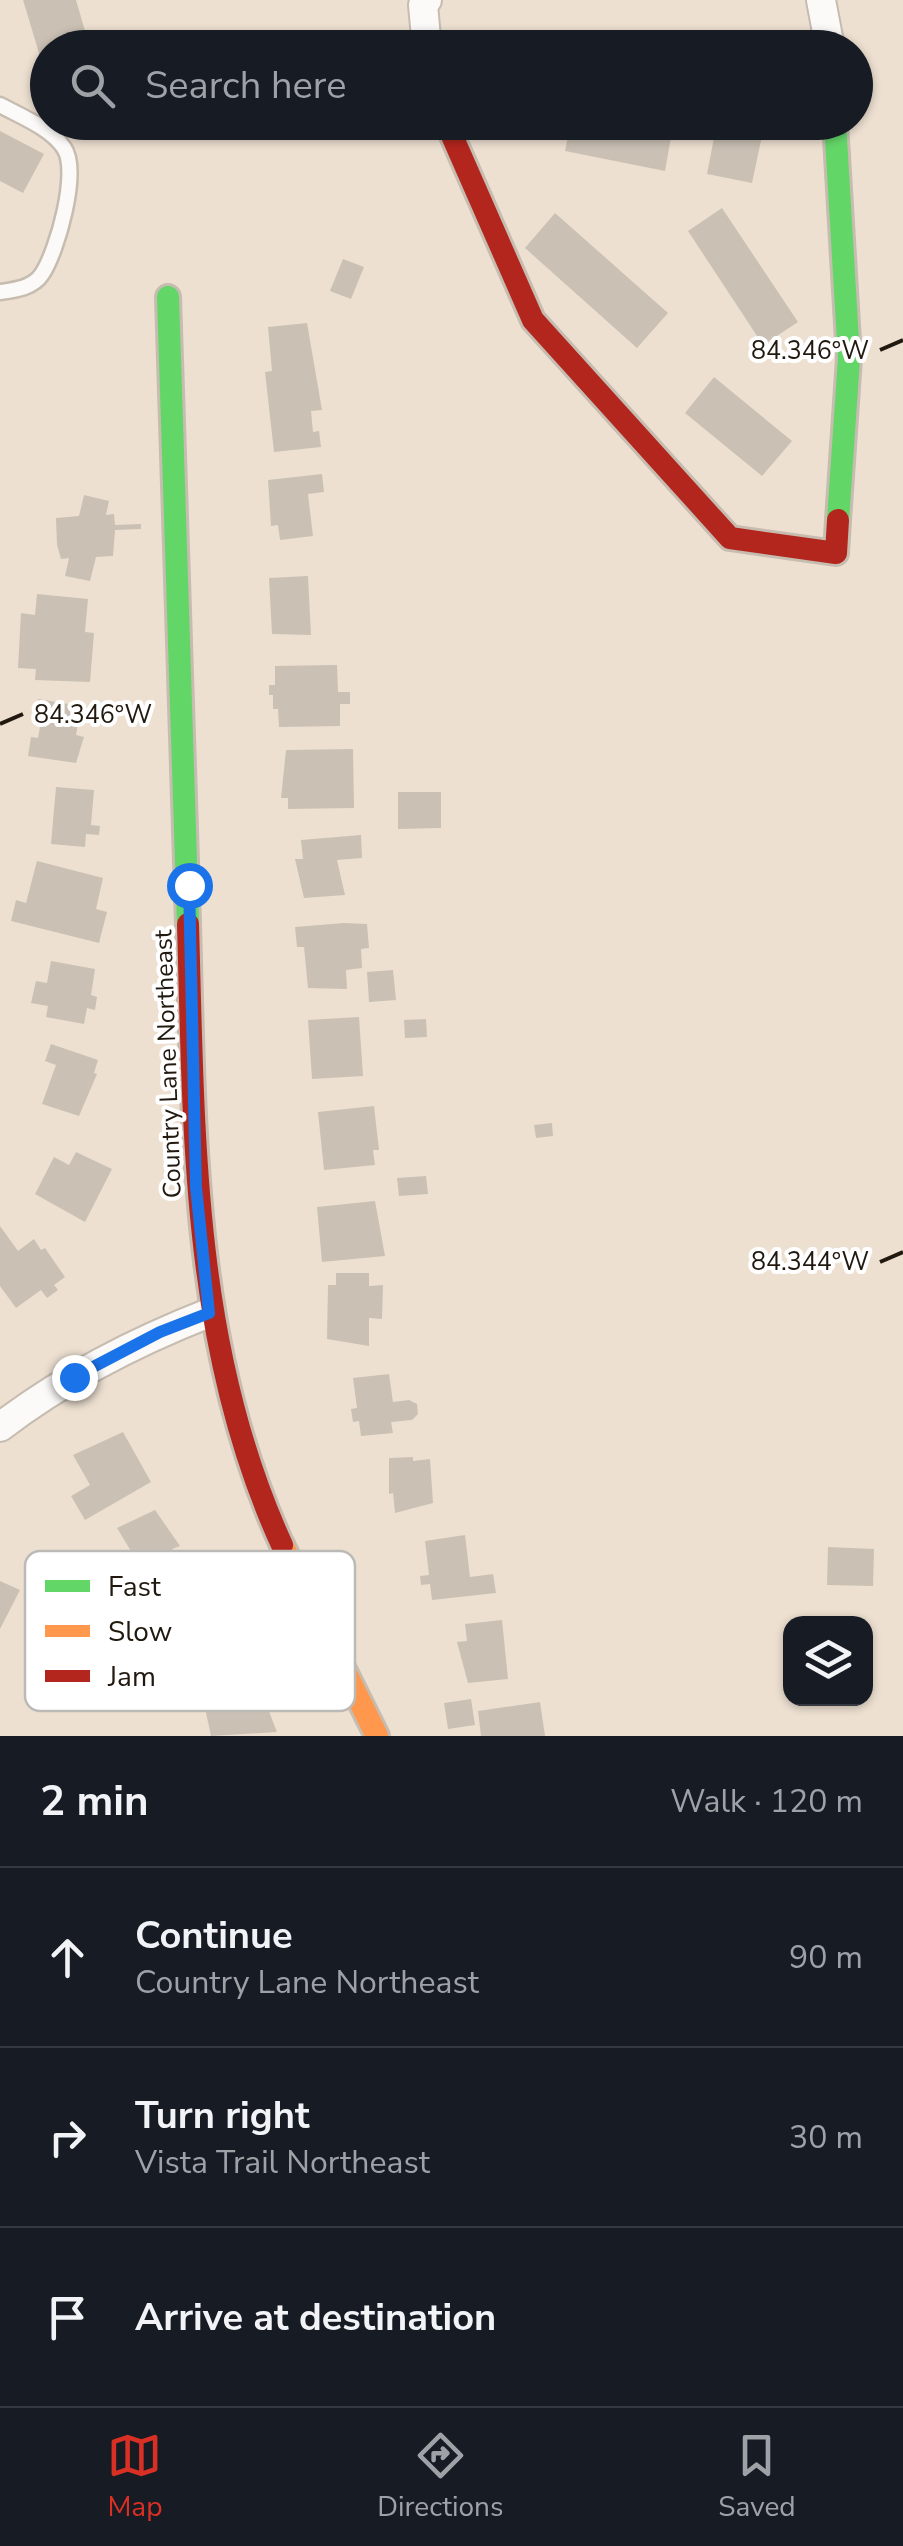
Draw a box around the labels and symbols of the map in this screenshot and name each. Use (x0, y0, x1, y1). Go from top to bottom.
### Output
text: 84.346°W (751, 334, 869, 368)
text: 84.346°W (34, 698, 152, 732)
route start (167, 863, 213, 909)
street label: Country Lane Northeast (146, 929, 190, 1199)
text: 84.344°W (751, 1245, 869, 1279)
route end (52, 1355, 98, 1401)
legend (25, 1551, 355, 1711)
text: Fast (108, 1568, 161, 1606)
text: Slow (108, 1613, 172, 1651)
text: Jam (107, 1658, 156, 1696)

